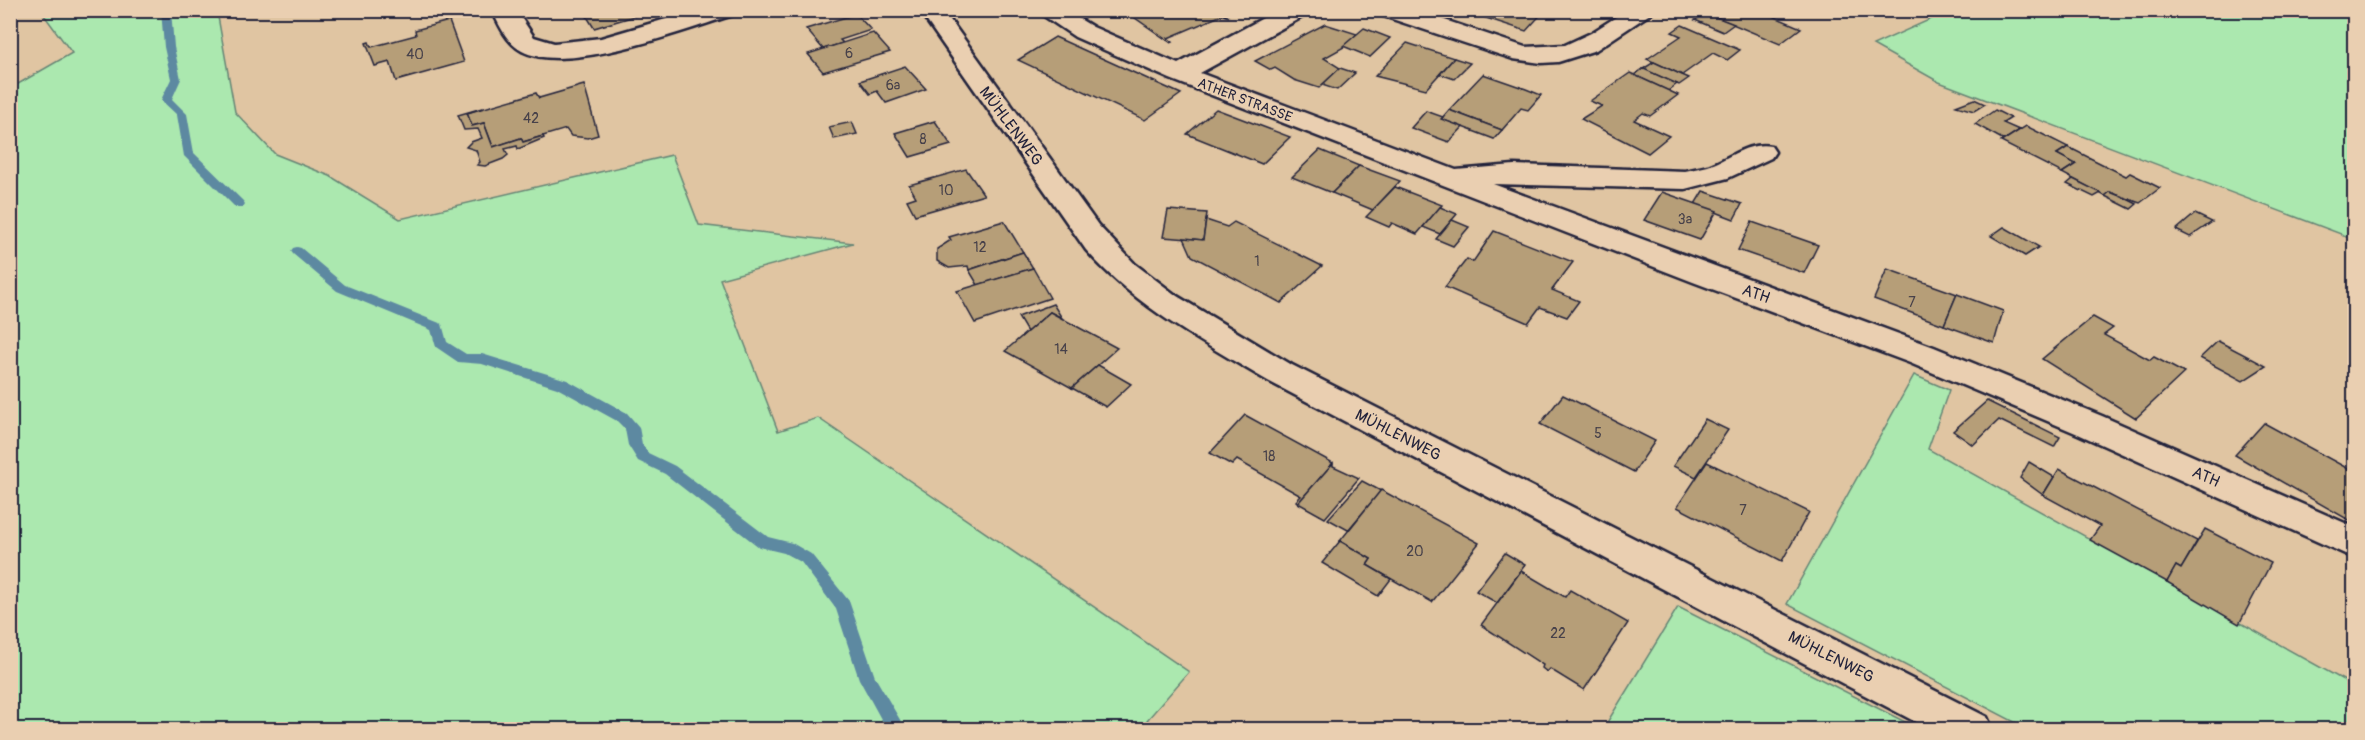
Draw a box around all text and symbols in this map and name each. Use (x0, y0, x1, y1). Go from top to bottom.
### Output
house number: 6 (845, 45, 853, 62)
house number: 40 (406, 46, 424, 63)
street label: ATHER STRASSE (1195, 74, 1295, 126)
house number: 6a (886, 77, 900, 94)
street label: MÜHLENWEG (975, 83, 1047, 169)
house number: 42 (523, 110, 539, 127)
house number: 8 (919, 131, 927, 148)
house number: 10 (938, 182, 954, 199)
house number: 3a (1678, 211, 1692, 228)
house number: 12 (973, 239, 987, 256)
house number: 1 (1254, 253, 1260, 270)
street label: ATH (1739, 280, 1773, 308)
house number: 7 (1908, 294, 1916, 311)
house number: 14 (1054, 341, 1068, 358)
street label: MÜHLENWEG (1352, 405, 1444, 465)
house number: 5 (1594, 425, 1602, 442)
house number: 18 (1263, 448, 1275, 465)
street label: ATH (2189, 462, 2223, 492)
house number: 7 (1739, 502, 1747, 519)
house number: 20 (1406, 543, 1424, 560)
house number: 22 (1550, 625, 1566, 642)
street label: MÜHLENWEG (1785, 627, 1877, 687)

